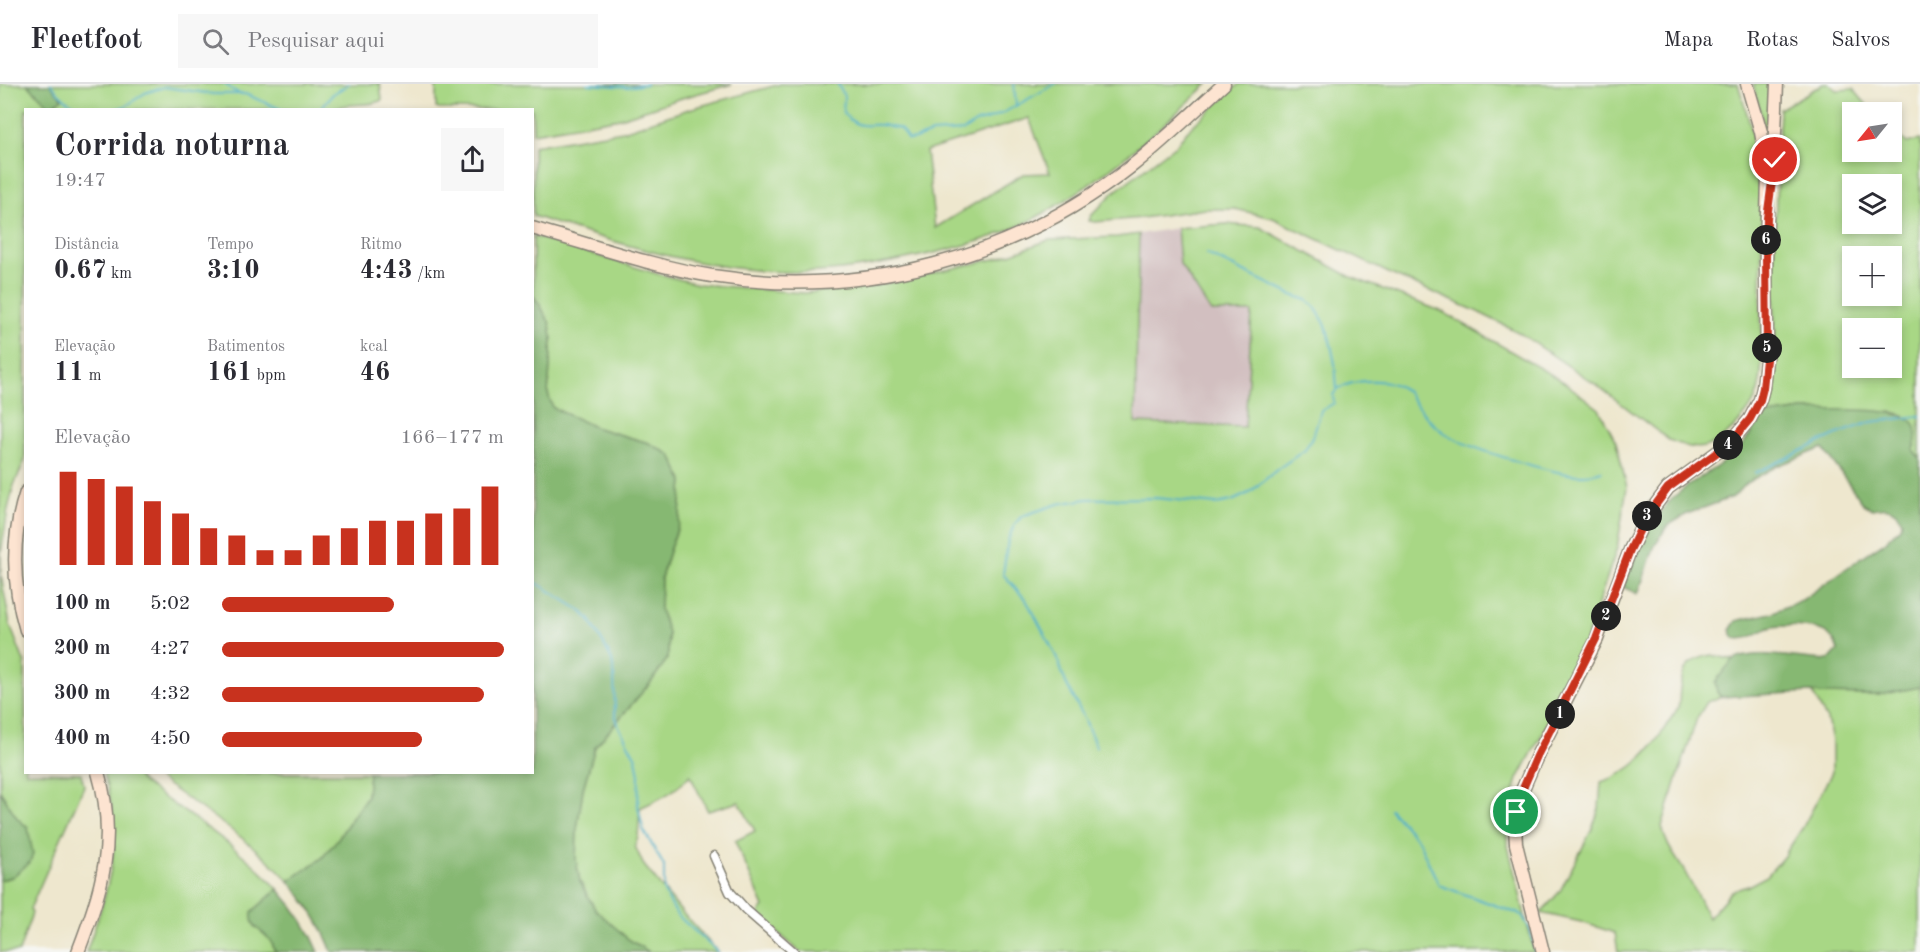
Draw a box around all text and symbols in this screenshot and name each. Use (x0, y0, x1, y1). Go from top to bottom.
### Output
search box (178, 14, 598, 68)
icon: search (199, 25, 232, 58)
text: Fleetfoot (30, 27, 142, 55)
text: Pesquisar aqui (247, 30, 385, 52)
text: Mapa (1664, 30, 1713, 51)
text: Rotas (1746, 30, 1798, 51)
text: Salvos (1831, 30, 1890, 51)
north arrow (1842, 102, 1902, 162)
map controls (1842, 102, 1902, 378)
button: share (441, 128, 504, 191)
text: Corrida noturna (54, 130, 289, 163)
pin (1749, 134, 1800, 185)
icon: check (1758, 143, 1791, 176)
text: 19:47 (54, 171, 106, 191)
button: layers (1842, 174, 1902, 234)
pin: 6 (1751, 225, 1781, 255)
text: 6 (1761, 232, 1771, 248)
text: Distância (54, 237, 119, 253)
text: Tempo (207, 237, 254, 253)
text: Ritmo (360, 237, 402, 253)
button: + (1842, 246, 1902, 306)
text: 0.67 (54, 258, 107, 284)
text: 3:10 (207, 258, 260, 284)
text: 4:43 (360, 258, 413, 284)
text: km (107, 266, 132, 282)
text: /km (413, 266, 445, 282)
button: − (1842, 318, 1902, 378)
pin: 5 (1752, 333, 1782, 363)
text: Elevação (54, 339, 115, 355)
text: Batimentos (207, 339, 285, 355)
text: kcal (360, 339, 388, 355)
text: 5 (1762, 340, 1772, 356)
text: 11 (54, 360, 84, 386)
text: 161 (207, 360, 252, 386)
text: 46 (360, 360, 390, 386)
text: m (84, 368, 101, 384)
text: bpm (252, 368, 286, 384)
text: Elevação (54, 428, 131, 448)
text: 166–177 m (401, 428, 504, 448)
pin: 4 (1713, 430, 1743, 460)
text: 4 (1723, 437, 1733, 453)
pin: 3 (1632, 501, 1662, 531)
text: 3 (1642, 508, 1652, 524)
text: 100 m (54, 594, 110, 614)
text: 5:02 (150, 594, 190, 614)
pin: 2 (1591, 601, 1621, 631)
text: 2 (1601, 608, 1611, 624)
text: 200 m (54, 639, 110, 659)
text: 4:27 (150, 639, 190, 659)
text: 300 m (54, 684, 110, 704)
text: 4:32 (150, 684, 190, 704)
pin: 1 (1545, 699, 1575, 729)
text: 1 (1555, 706, 1565, 722)
text: 400 m (54, 729, 110, 749)
text: 4:50 (150, 729, 190, 749)
pin (1490, 786, 1541, 837)
icon: arrive (1499, 795, 1532, 828)

